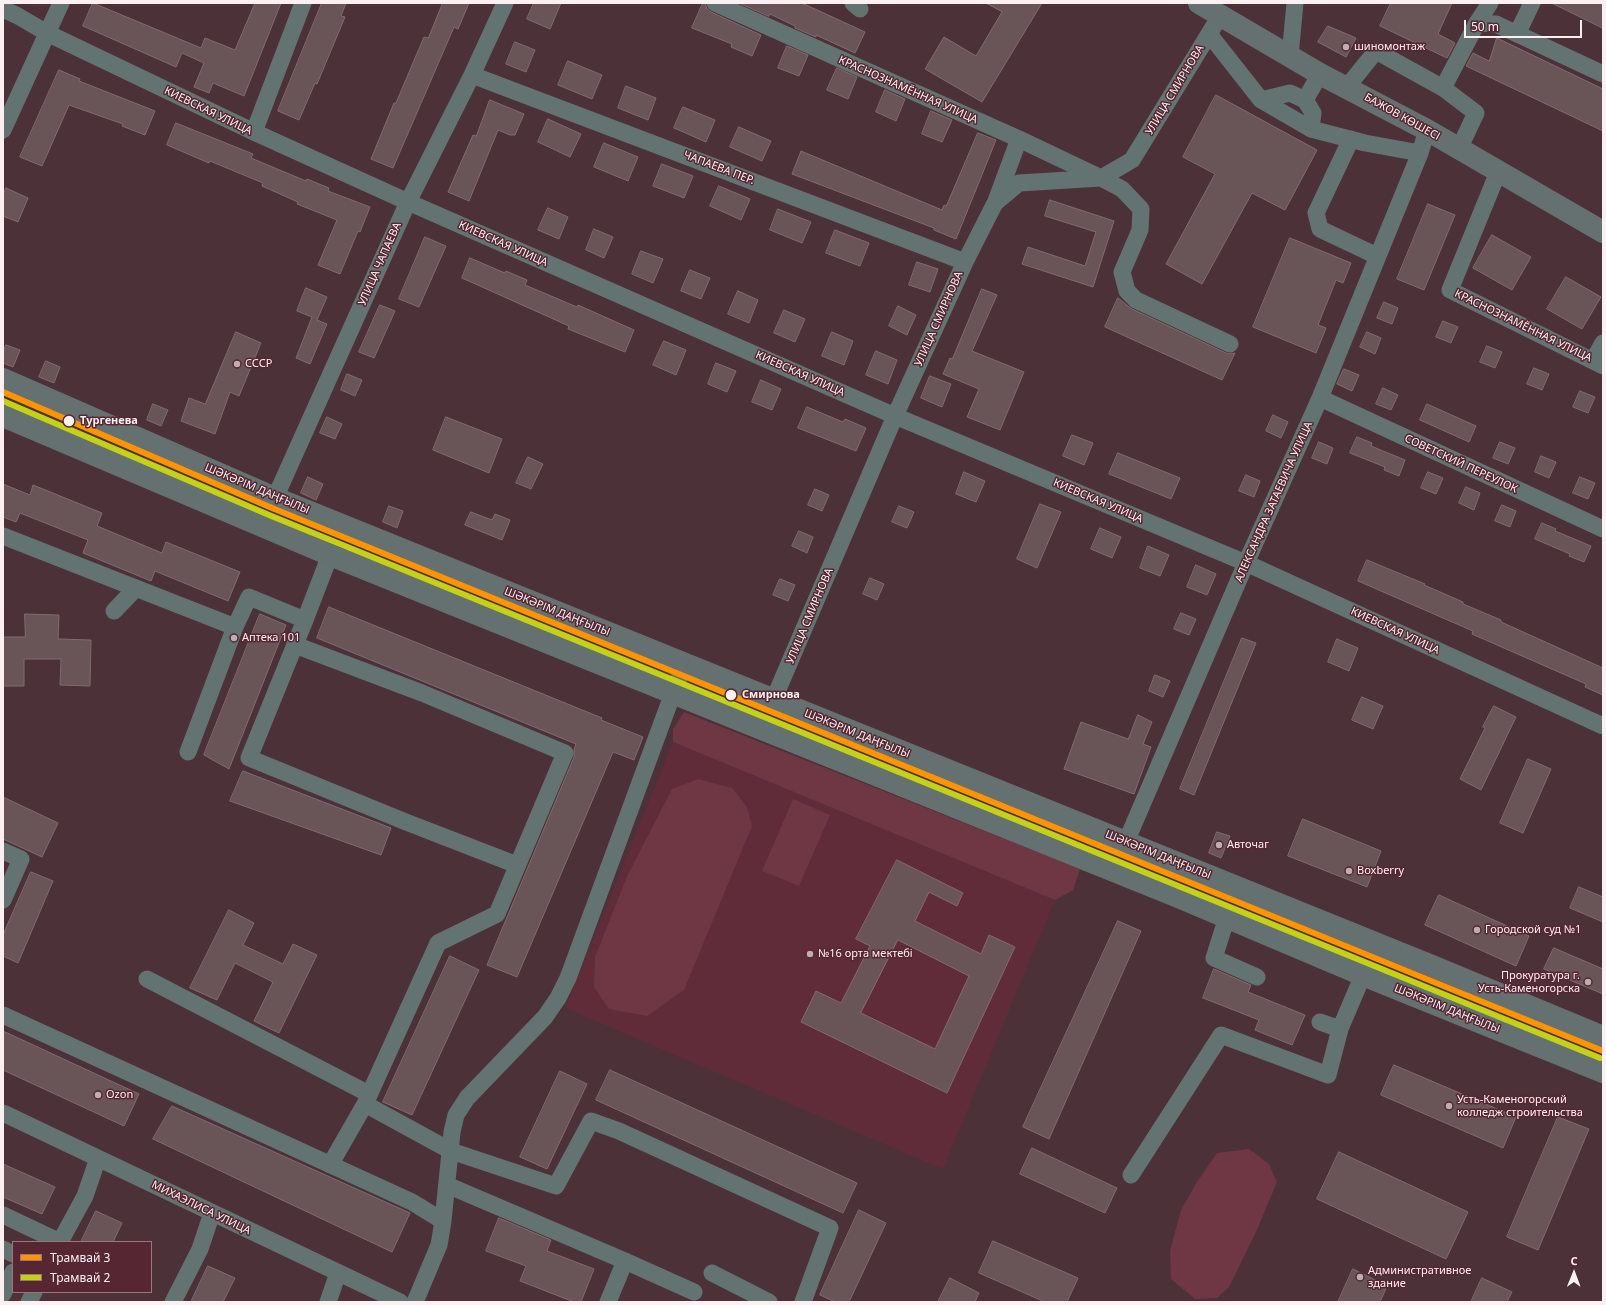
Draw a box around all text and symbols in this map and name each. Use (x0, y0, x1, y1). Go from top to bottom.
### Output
scale bar (1466, 12, 1584, 38)
text: 50 m (1471, 18, 1499, 35)
place label: шиномонтаж (1354, 40, 1425, 54)
marker: шиномонтаж (1341, 42, 1351, 52)
street label: УЛИЦА СМИРНОВА (1143, 43, 1207, 137)
street label: КРАСНОЗНАМЁННАЯ УЛИЦА (836, 53, 980, 127)
street label: КИЕВСКАЯ УЛИЦА (162, 84, 254, 138)
street label: БАЖОВ КӨШЕСІ (1362, 91, 1442, 143)
street label: ЧАПАЕВА ПЕР. (682, 148, 756, 188)
street label: КИЕВСКАЯ УЛИЦА (456, 218, 550, 270)
street label: УЛИЦА ЧАПАЕВА (356, 220, 404, 308)
street label: УЛИЦА СМИРНОВА (912, 269, 966, 369)
street label: КРАСНОЗНАМЁННАЯ УЛИЦА (1452, 287, 1594, 365)
street label: КИЕВСКАЯ УЛИЦА (753, 348, 847, 400)
place label: СССР (245, 357, 272, 371)
marker: СССР (232, 359, 242, 369)
marker: Тургенева (62, 414, 76, 428)
place label: Тургенева (80, 414, 138, 428)
street label: АЛЕКСАНДРА ЗАТАЕВИЧА УЛИЦА (1232, 420, 1316, 584)
street label: СОВЕТСКИЙ ПЕРЕУЛОК (1402, 432, 1520, 496)
street label: ШӘКӘРІМ ДАҢҒЫЛЫ (203, 461, 311, 517)
street label: КИЕВСКАЯ УЛИЦА (1051, 476, 1145, 526)
street label: УЛИЦА СМИРНОВА (784, 566, 836, 666)
street label: ШӘКӘРІМ ДАҢҒЫЛЫ (502, 585, 612, 639)
street label: КИЕВСКАЯ УЛИЦА (1349, 605, 1441, 657)
place label: Аптека 101 (242, 631, 300, 645)
marker: Аптека 101 (229, 633, 239, 643)
marker: Смирнова (724, 688, 738, 702)
place label: Смирнова (742, 688, 800, 702)
street label: ШӘКӘРІМ ДАҢҒЫЛЫ (802, 707, 912, 761)
street label: ШӘКӘРІМ ДАҢҒЫЛЫ (1103, 828, 1213, 882)
place label: Авточаг (1227, 838, 1269, 852)
marker: Авточаг (1214, 840, 1224, 850)
place label: Boxberry (1357, 864, 1404, 878)
marker: Boxberry (1344, 866, 1354, 876)
place label: Городской суд №1 (1485, 923, 1581, 937)
marker: Городской суд №1 (1472, 925, 1482, 935)
place label: №16 орта мектебі (818, 947, 913, 961)
marker: №16 орта мектебі (805, 949, 815, 959)
place label: Прокуратура г. Усть-Каменогорска (1478, 969, 1580, 995)
marker: Прокуратура г. Усть-Каменогорска (1583, 977, 1593, 987)
street label: ШӘКӘРІМ ДАҢҒЫЛЫ (1392, 982, 1502, 1036)
place label: Ozon (106, 1088, 133, 1102)
marker: Ozon (93, 1090, 103, 1100)
place label: Усть-Каменогорский колледж строительства (1457, 1093, 1583, 1119)
marker: Усть-Каменогорский колледж строительства (1444, 1101, 1454, 1111)
street label: МИХАЭЛИСА УЛИЦА (149, 1178, 253, 1238)
legend (12, 1241, 152, 1293)
text: Трамвай 3 (50, 1249, 110, 1266)
north arrow (1554, 1253, 1594, 1293)
text: С (1571, 1253, 1578, 1268)
place label: Административное здание (1368, 1264, 1471, 1290)
text: Трамвай 2 (50, 1269, 110, 1286)
marker: Административное здание (1355, 1272, 1365, 1282)

